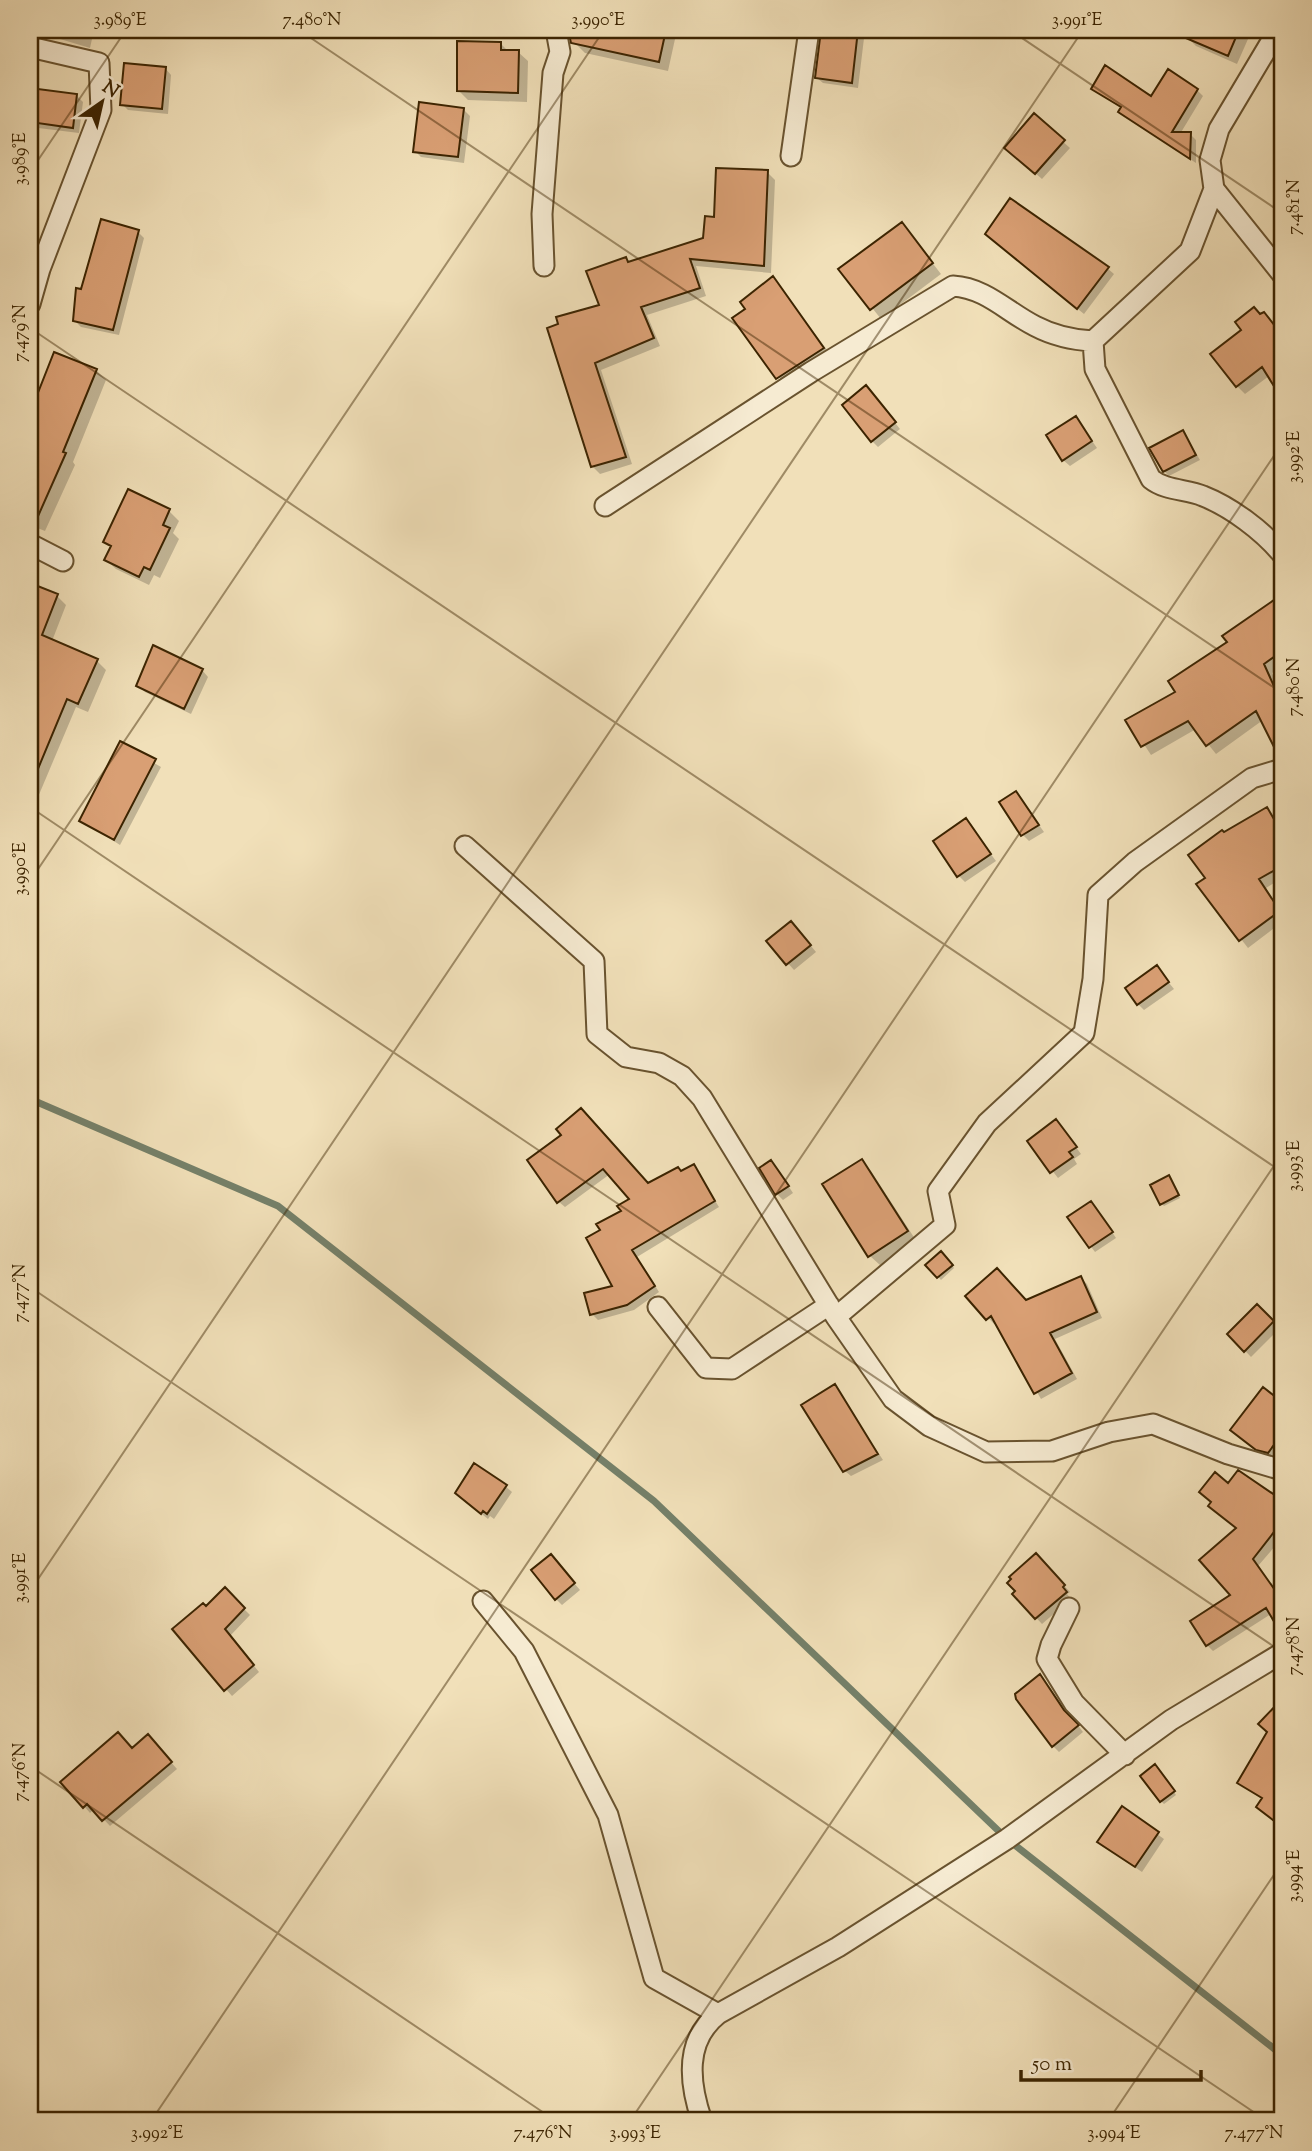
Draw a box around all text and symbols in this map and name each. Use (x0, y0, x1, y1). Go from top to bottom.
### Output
text: 3.989°E (93, 8, 147, 34)
text: 7.480°N (283, 8, 342, 34)
text: 3.990°E (571, 8, 625, 34)
text: 3.991°E (1052, 8, 1102, 34)
north arrow (66, 66, 136, 136)
text: N (96, 75, 124, 105)
text: 3.989°E (8, 132, 34, 186)
text: 7.481°N (1282, 179, 1308, 235)
text: 7.479°N (8, 304, 34, 362)
text: 3.992°E (1282, 431, 1308, 483)
text: 7.480°N (1282, 658, 1308, 717)
text: 3.990°E (8, 842, 34, 896)
text: 3.993°E (1282, 1140, 1308, 1192)
text: 7.477°N (8, 1264, 34, 1322)
text: 3.991°E (8, 1553, 34, 1603)
text: 7.478°N (1282, 1617, 1308, 1675)
text: 7.476°N (8, 1743, 34, 1801)
text: 3.994°E (1282, 1849, 1308, 1903)
scale bar (1021, 2039, 1202, 2083)
text: 50 m (1031, 2050, 1072, 2080)
text: 3.992°E (131, 2121, 183, 2147)
text: 7.476°N (514, 2121, 572, 2147)
text: 3.993°E (609, 2121, 661, 2147)
text: 3.994°E (1087, 2121, 1141, 2147)
text: 7.477°N (1225, 2121, 1283, 2147)

